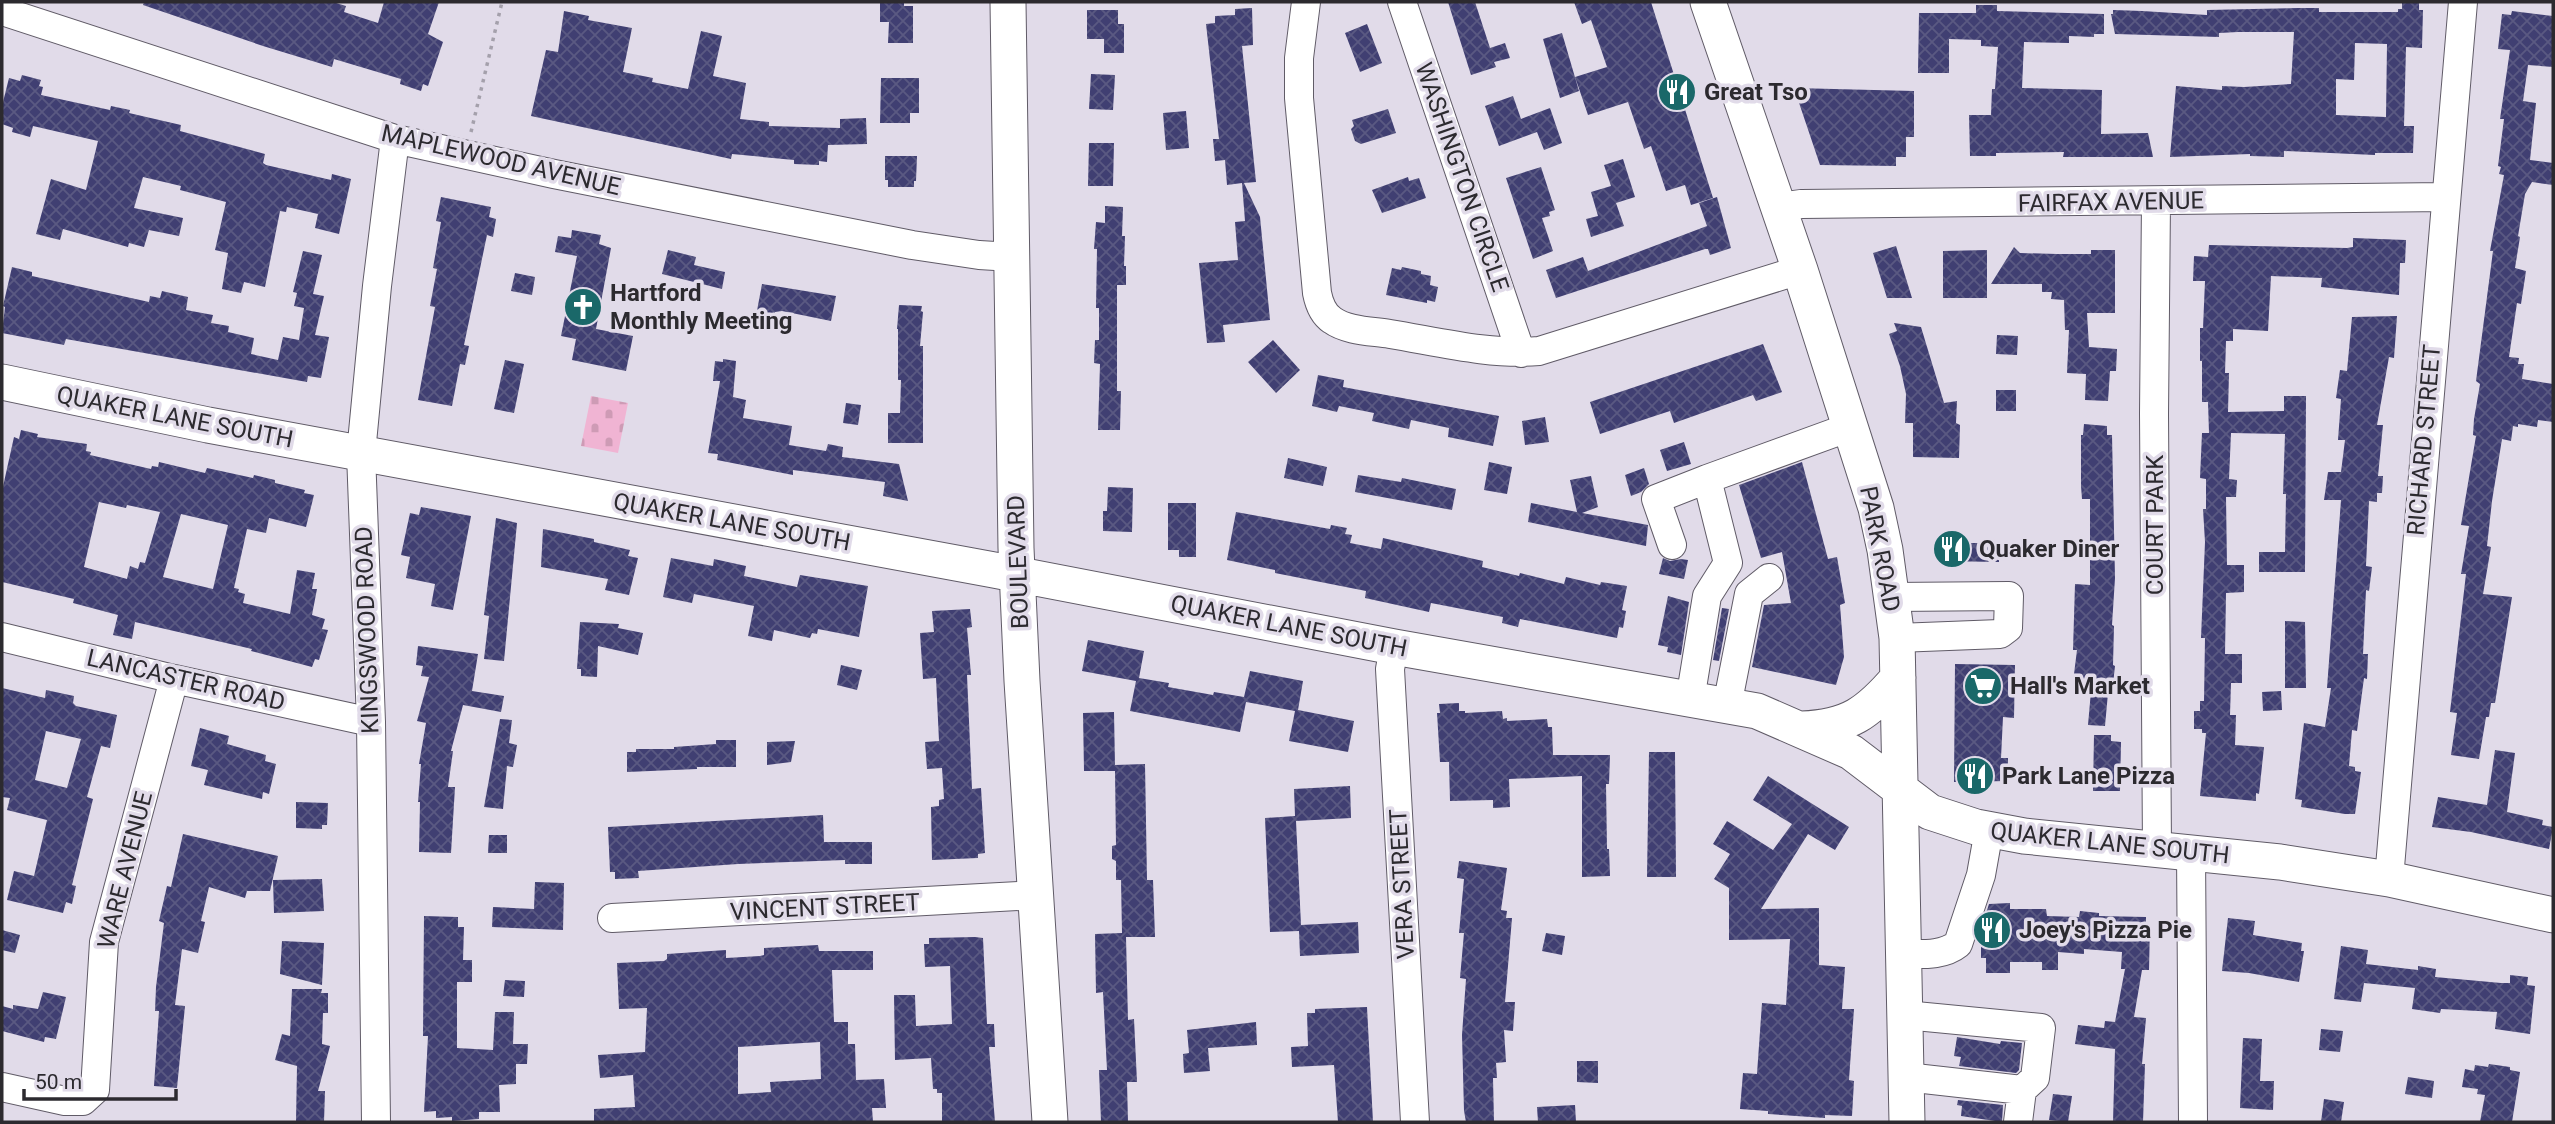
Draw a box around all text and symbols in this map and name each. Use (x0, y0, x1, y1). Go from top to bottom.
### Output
street label: WASHINGTON CIRCLE (1410, 59, 1514, 295)
restaurant icon: Great Tso (1656, 71, 1698, 113)
place label: Great Tso (1704, 78, 1808, 106)
street label: MAPLEWOOD AVENUE (379, 119, 623, 201)
street label: FAIRFAX AVENUE (2018, 186, 2204, 218)
place label: Hartford Monthly Meeting (610, 279, 793, 335)
church icon: Hartford Monthly Meeting (562, 286, 604, 328)
street label: RICHARD STREET (2402, 343, 2446, 537)
street label: QUAKER LANE SOUTH (54, 380, 296, 454)
street label: COURT PARK (2141, 454, 2169, 595)
street label: PARK ROAD (1854, 484, 1906, 614)
street label: QUAKER LANE SOUTH (611, 487, 853, 557)
street label: BOULEVARD (1002, 494, 1034, 630)
street label: KINGSWOOD ROAD (349, 526, 385, 734)
restaurant icon: Quaker Diner (1931, 528, 1973, 570)
place label: Quaker Diner (1979, 535, 2119, 563)
street label: QUAKER LANE SOUTH (1168, 589, 1410, 663)
street label: LANCASTER ROAD (84, 644, 288, 716)
supermarket icon: Hall's Market (1962, 665, 2004, 707)
place label: Hall's Market (2010, 672, 2150, 700)
restaurant icon: Park Lane Pizza (1954, 755, 1996, 797)
place label: Park Lane Pizza (2002, 762, 2175, 790)
street label: WARE AVENUE (92, 789, 158, 951)
street label: VERA STREET (1384, 808, 1420, 960)
street label: QUAKER LANE SOUTH (1989, 817, 2231, 869)
street label: VINCENT STREET (729, 888, 921, 926)
restaurant icon: Joey's Pizza Pie (1971, 909, 2013, 951)
place label: Joey's Pizza Pie (2019, 916, 2192, 944)
scale bar (24, 1058, 177, 1102)
text: 50 m (35, 1070, 82, 1094)

